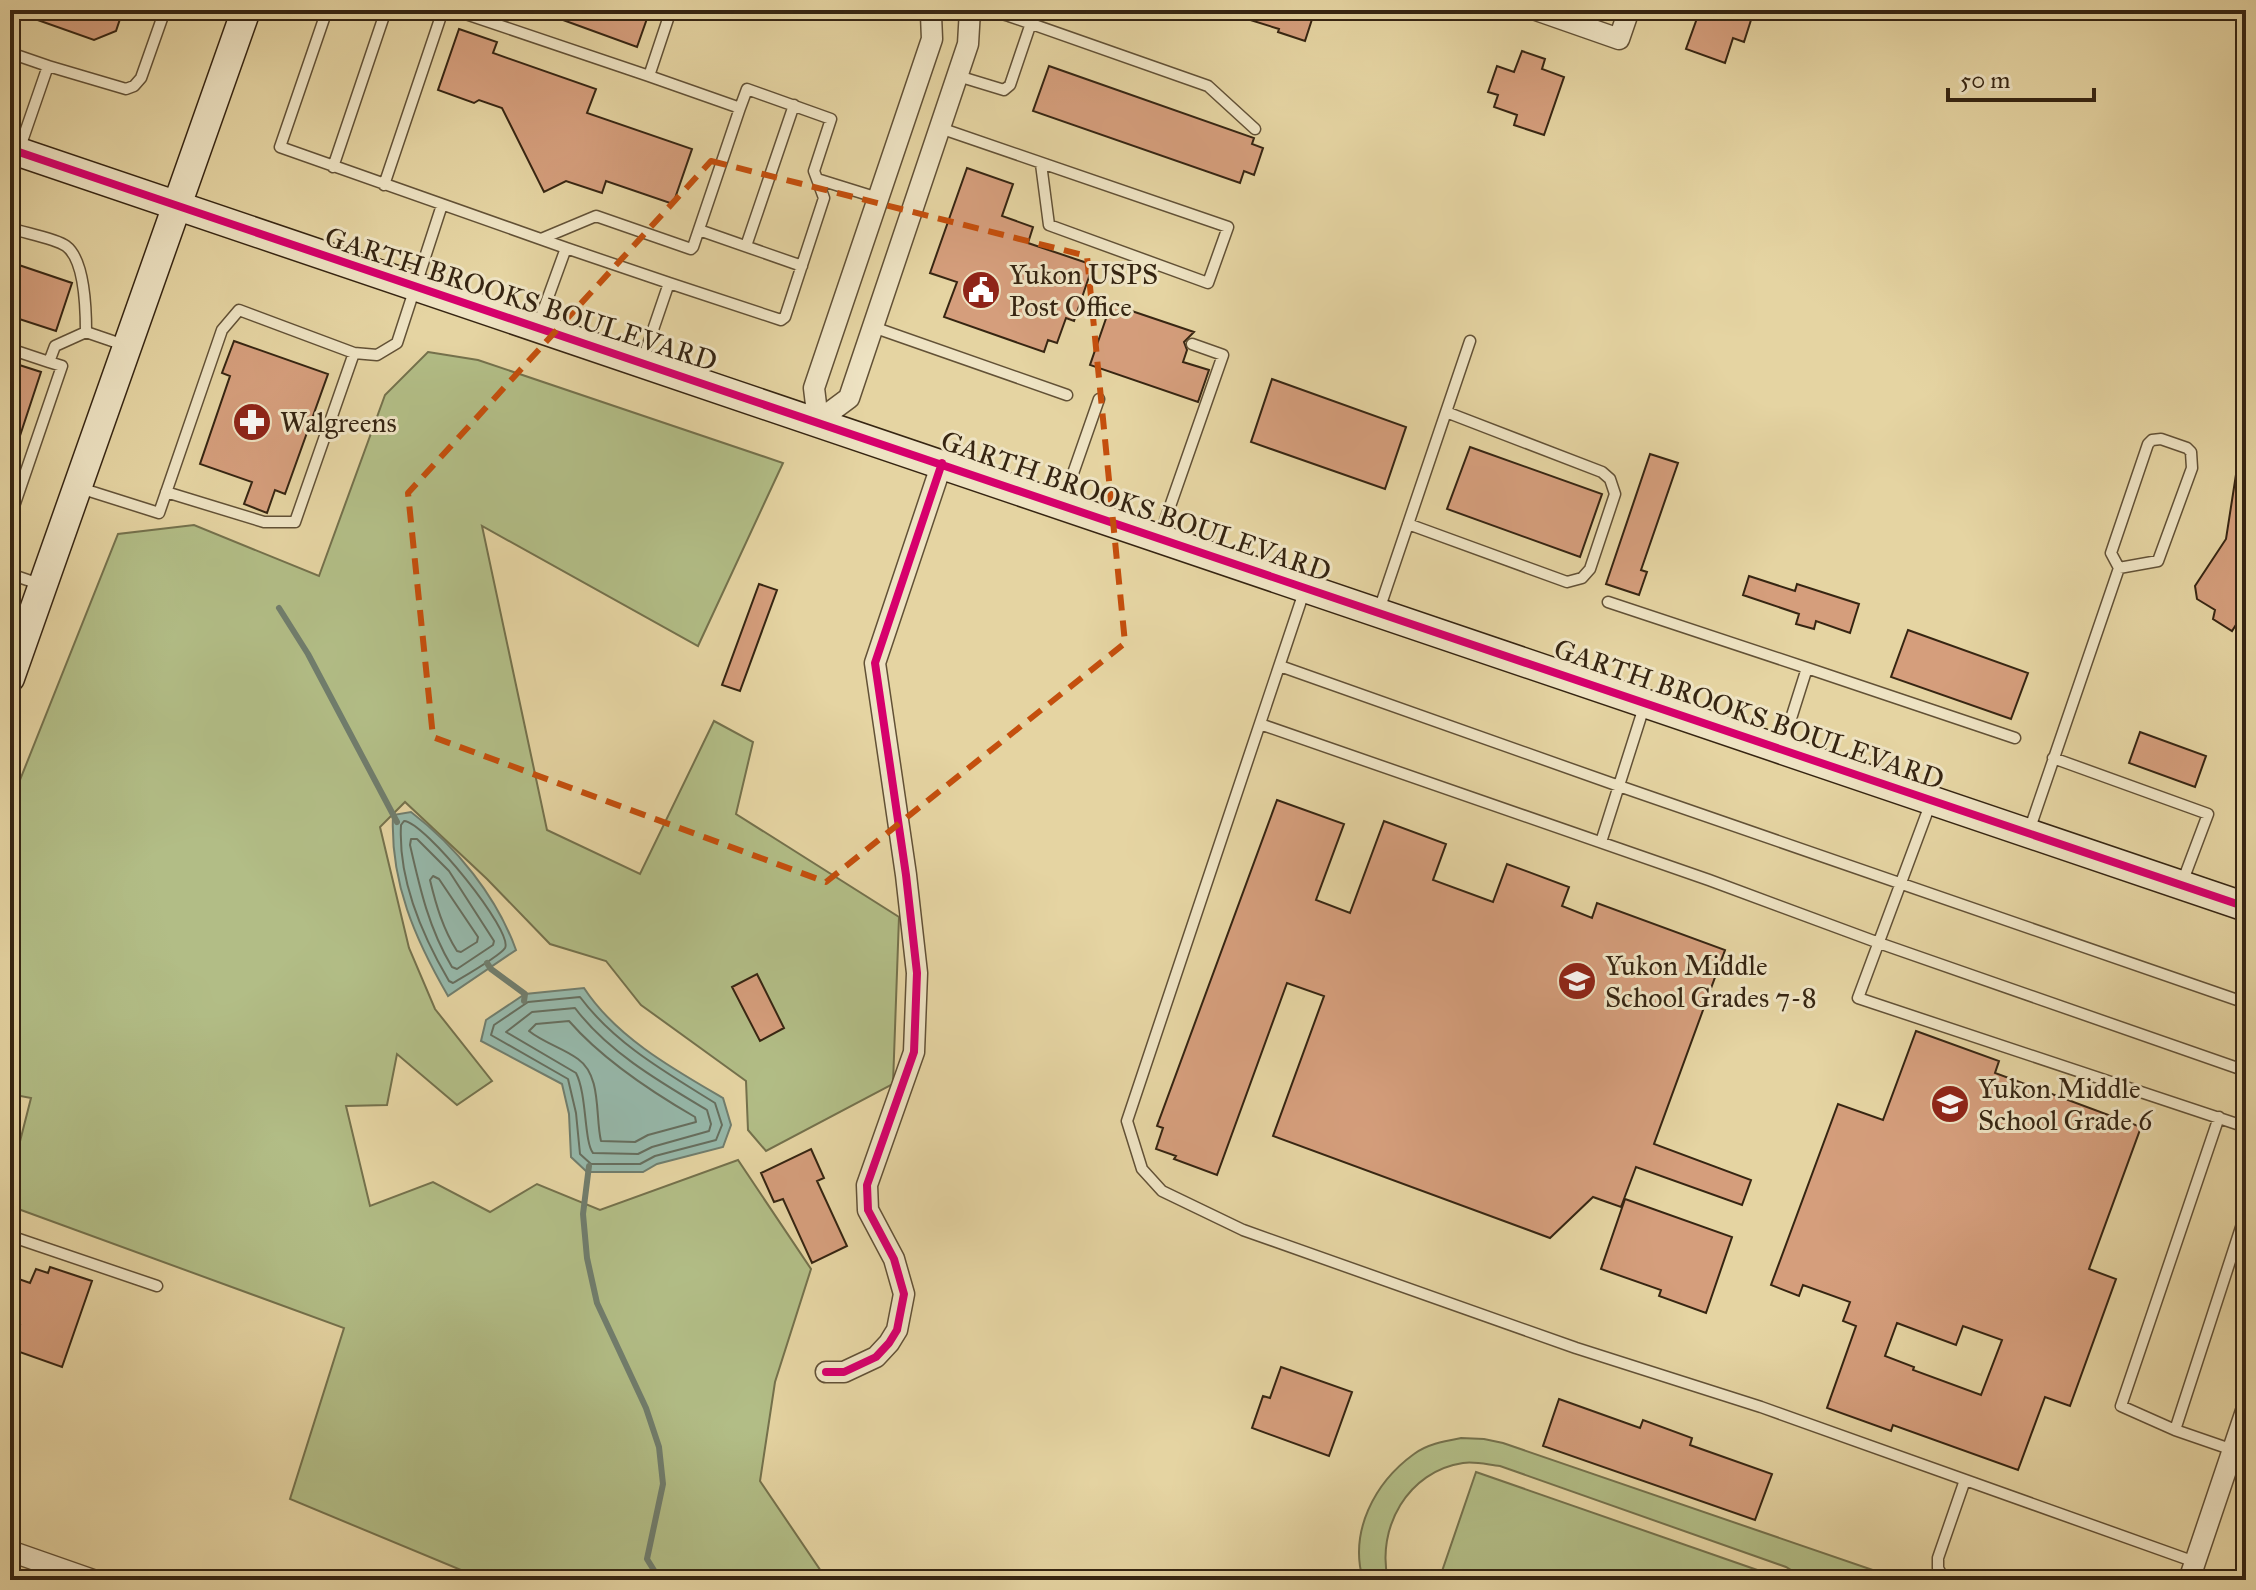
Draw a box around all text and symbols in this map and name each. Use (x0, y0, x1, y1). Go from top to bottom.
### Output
scale bar (1948, 52, 2094, 102)
text: 50 m (1960, 65, 2010, 95)
street label: GARTH BROOKS BOULEVARD (320, 219, 722, 379)
place label: Yukon USPS Post Office (1009, 257, 1158, 324)
public building icon: Yukon USPS Post Office (960, 269, 1002, 311)
pharmacy icon: Walgreens (231, 401, 273, 443)
place label: Walgreens (280, 405, 397, 440)
street label: GARTH BROOKS BOULEVARD (936, 423, 1336, 589)
street label: GARTH BROOKS BOULEVARD (1549, 631, 1949, 797)
place label: Yukon Middle School Grades 7-8 (1605, 948, 1817, 1015)
school or university icon: Yukon Middle School Grades 7-8 (1556, 960, 1598, 1002)
place label: Yukon Middle School Grade 6 (1978, 1071, 2154, 1138)
school or university icon: Yukon Middle School Grade 6 (1929, 1083, 1971, 1125)

